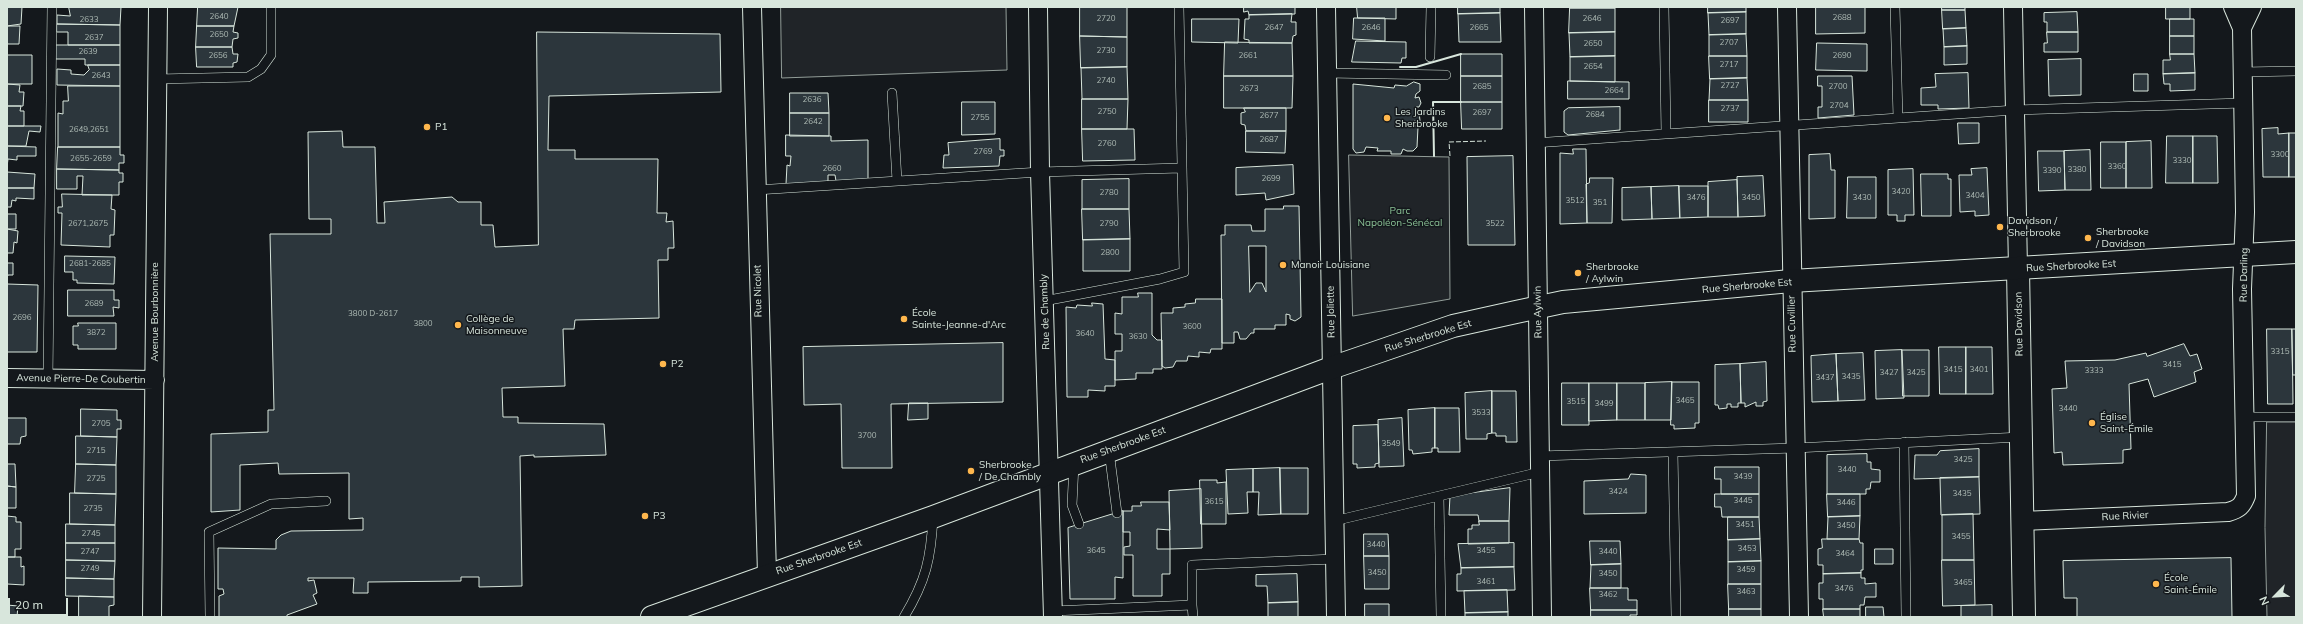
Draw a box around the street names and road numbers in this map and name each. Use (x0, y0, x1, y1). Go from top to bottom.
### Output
street label: Rue Darling (2238, 248, 2250, 302)
street label: Rue Sherbrooke Est (2026, 258, 2116, 274)
street label: Avenue Bourbonnière (149, 262, 161, 362)
street label: Rue Nicolet (752, 265, 764, 317)
street label: Rue de Chambly (1038, 274, 1052, 350)
street label: Rue Sherbrooke Est (1702, 276, 1792, 296)
street label: Rue Joliette (1325, 286, 1337, 338)
street label: Rue Aylwin (1532, 286, 1544, 338)
street label: Rue Davidson (2012, 292, 2026, 356)
street label: Rue Cuvillier (1786, 295, 1798, 353)
street label: Rue Sherbrooke Est (1383, 317, 1473, 355)
street label: Avenue Pierre-De Coubertin (16, 372, 146, 386)
street label: Rue Sherbrooke Est (1079, 424, 1167, 466)
street label: Rue Rivier (2101, 509, 2149, 523)
street label: Rue Sherbrooke Est (774, 537, 864, 577)

